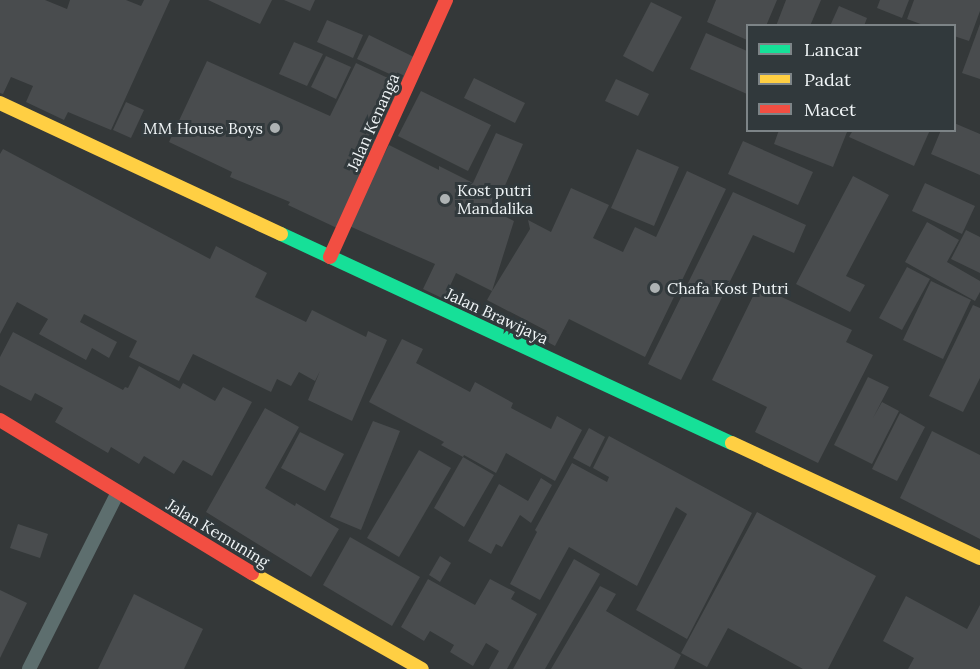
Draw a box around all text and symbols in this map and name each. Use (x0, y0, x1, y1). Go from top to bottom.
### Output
legend (746, 24, 956, 132)
text: Lancar (804, 38, 862, 61)
text: Padat (804, 68, 851, 91)
street label: Jalan Kenanga (343, 70, 403, 174)
text: Macet (804, 98, 856, 121)
place label: MM House Boys (143, 118, 263, 138)
marker: MM House Boys (268, 121, 282, 135)
place label: Kost putri Mandalika (457, 180, 533, 218)
marker: Kost putri Mandalika (438, 192, 452, 206)
place label: Chafa Kost Putri (667, 278, 789, 298)
marker: Chafa Kost Putri (648, 281, 662, 295)
street label: Jalan Brawijaya (442, 284, 552, 348)
street label: Jalan Kemuning (163, 495, 273, 571)

